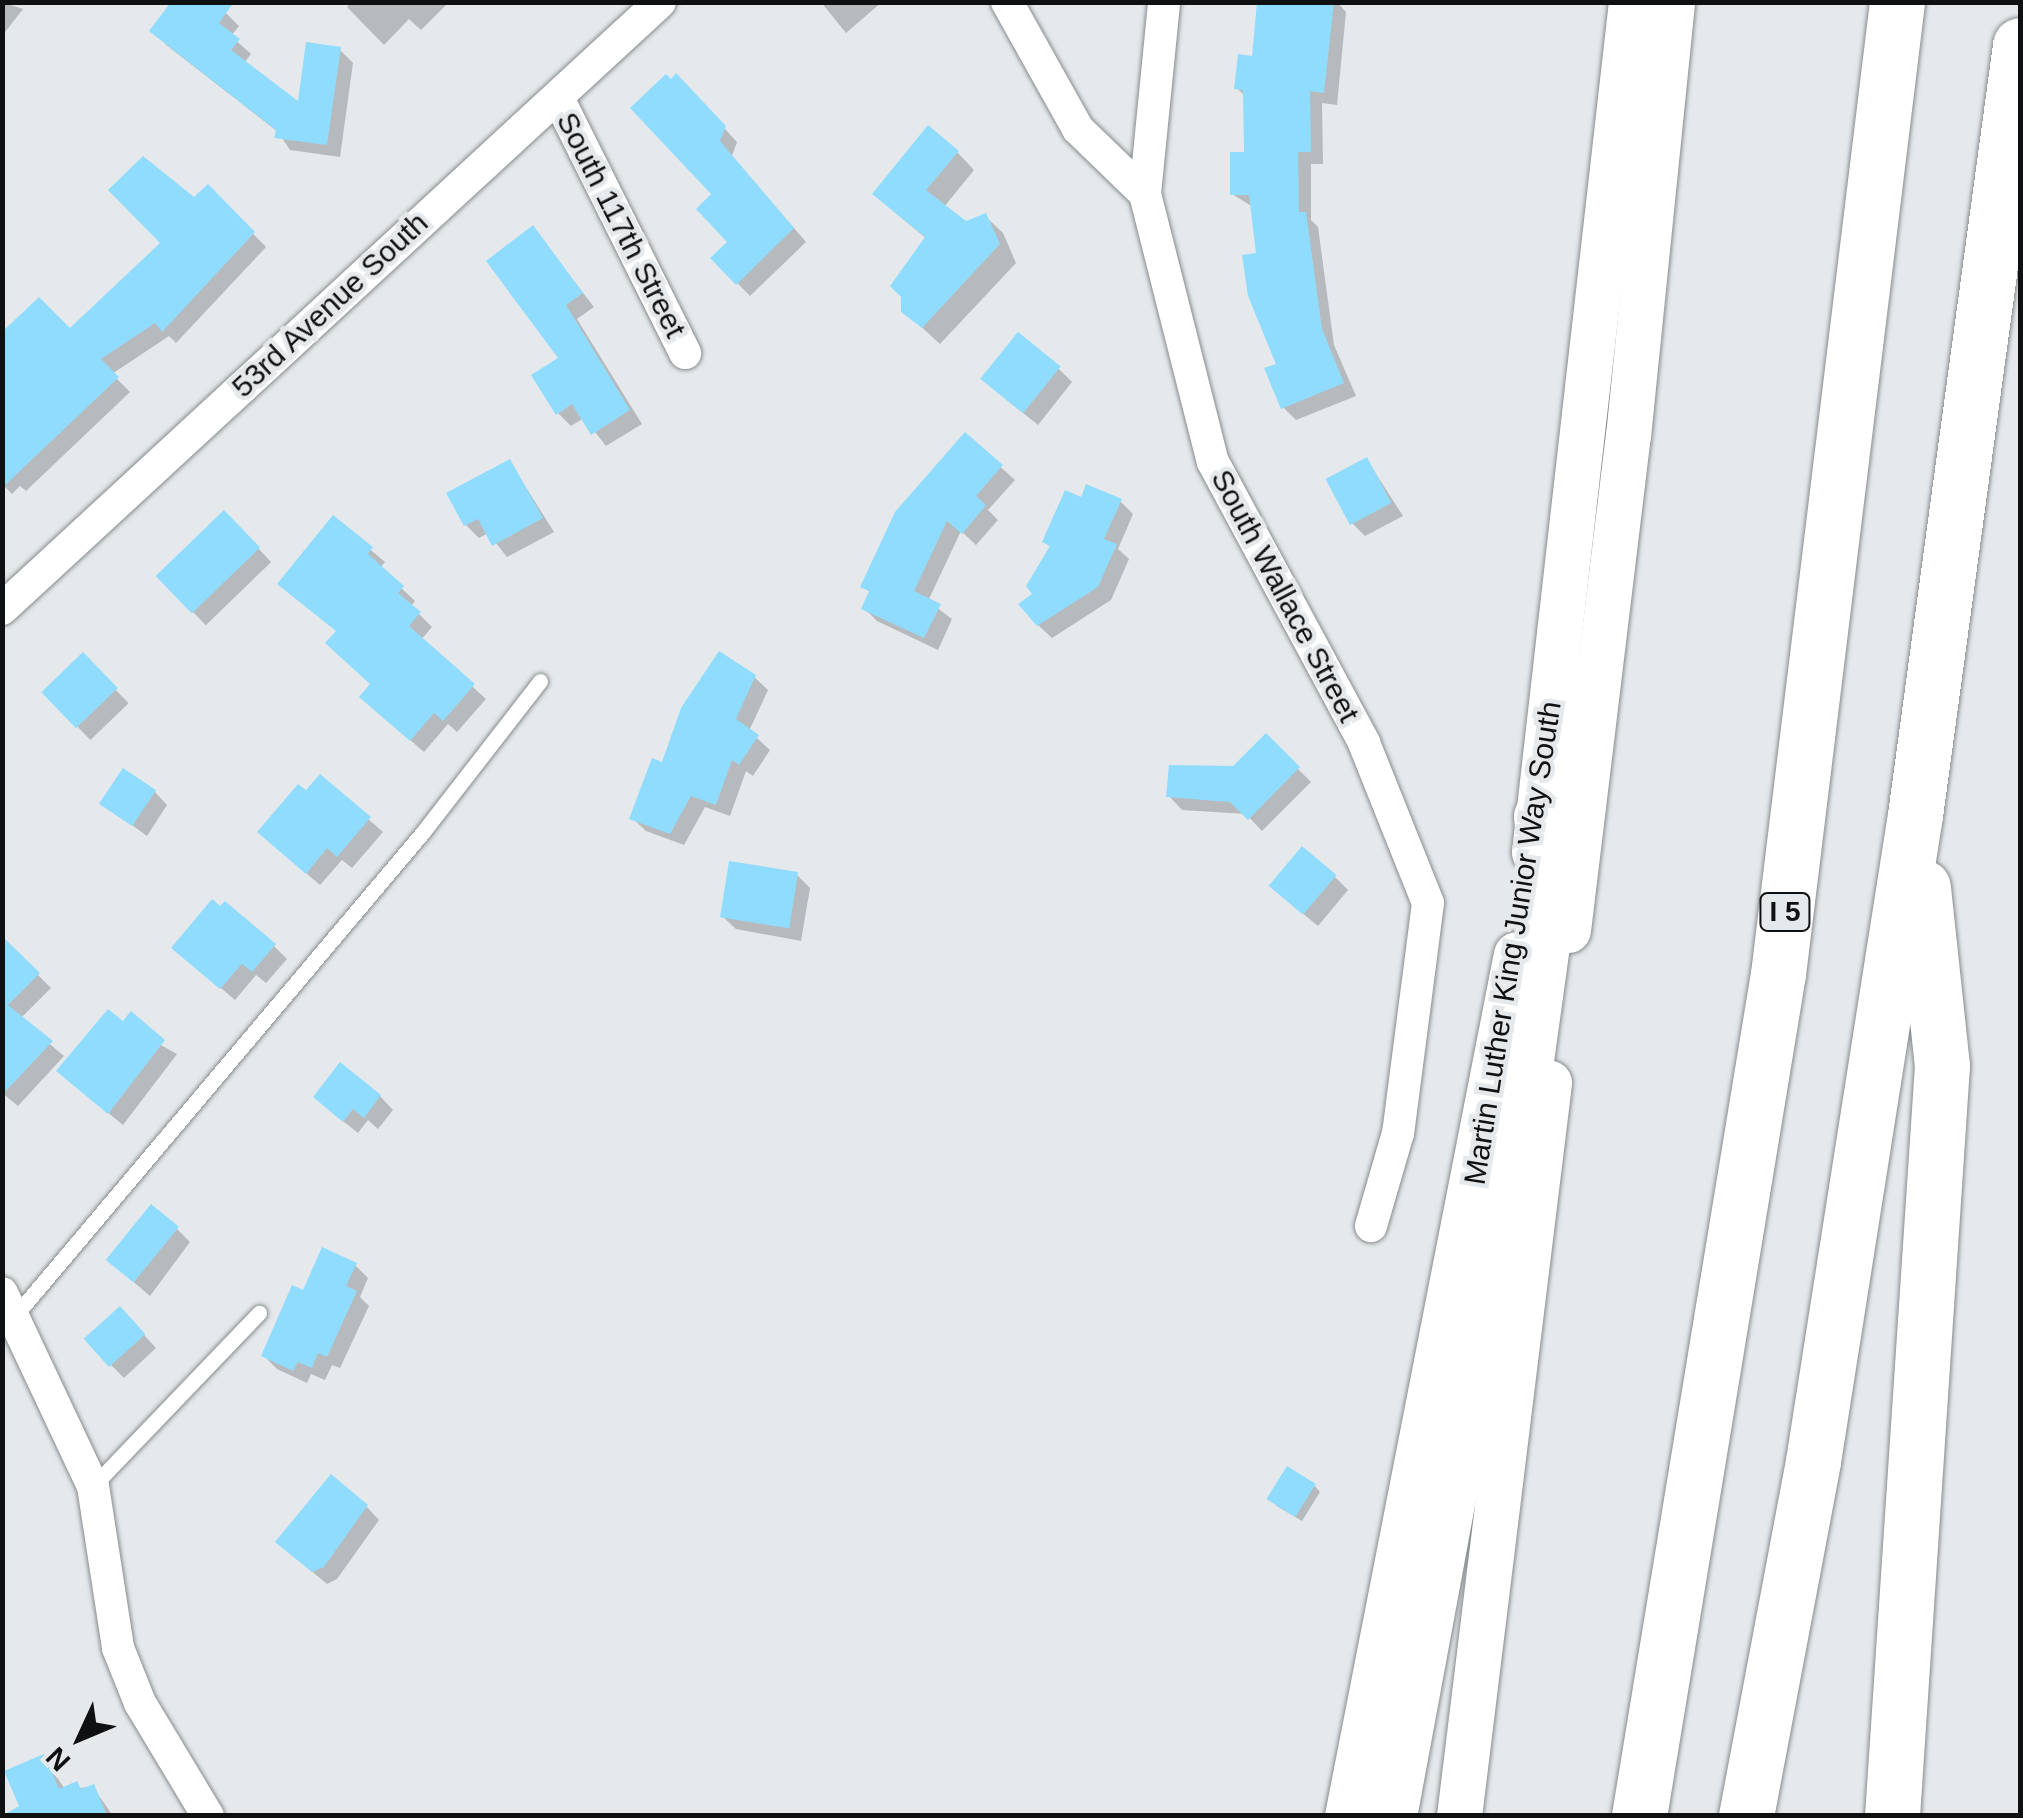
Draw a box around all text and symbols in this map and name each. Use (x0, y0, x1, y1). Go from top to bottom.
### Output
street label: South 117th Street (549, 106, 693, 344)
street label: 53rd Avenue South (224, 204, 436, 406)
street label: South Wallace Street (1203, 464, 1367, 728)
street label: Martin Luther King Junior Way South (1457, 699, 1569, 1187)
road number: I 5 (1758, 889, 1812, 935)
north arrow (30, 1688, 130, 1788)
text: N (40, 1741, 76, 1777)

